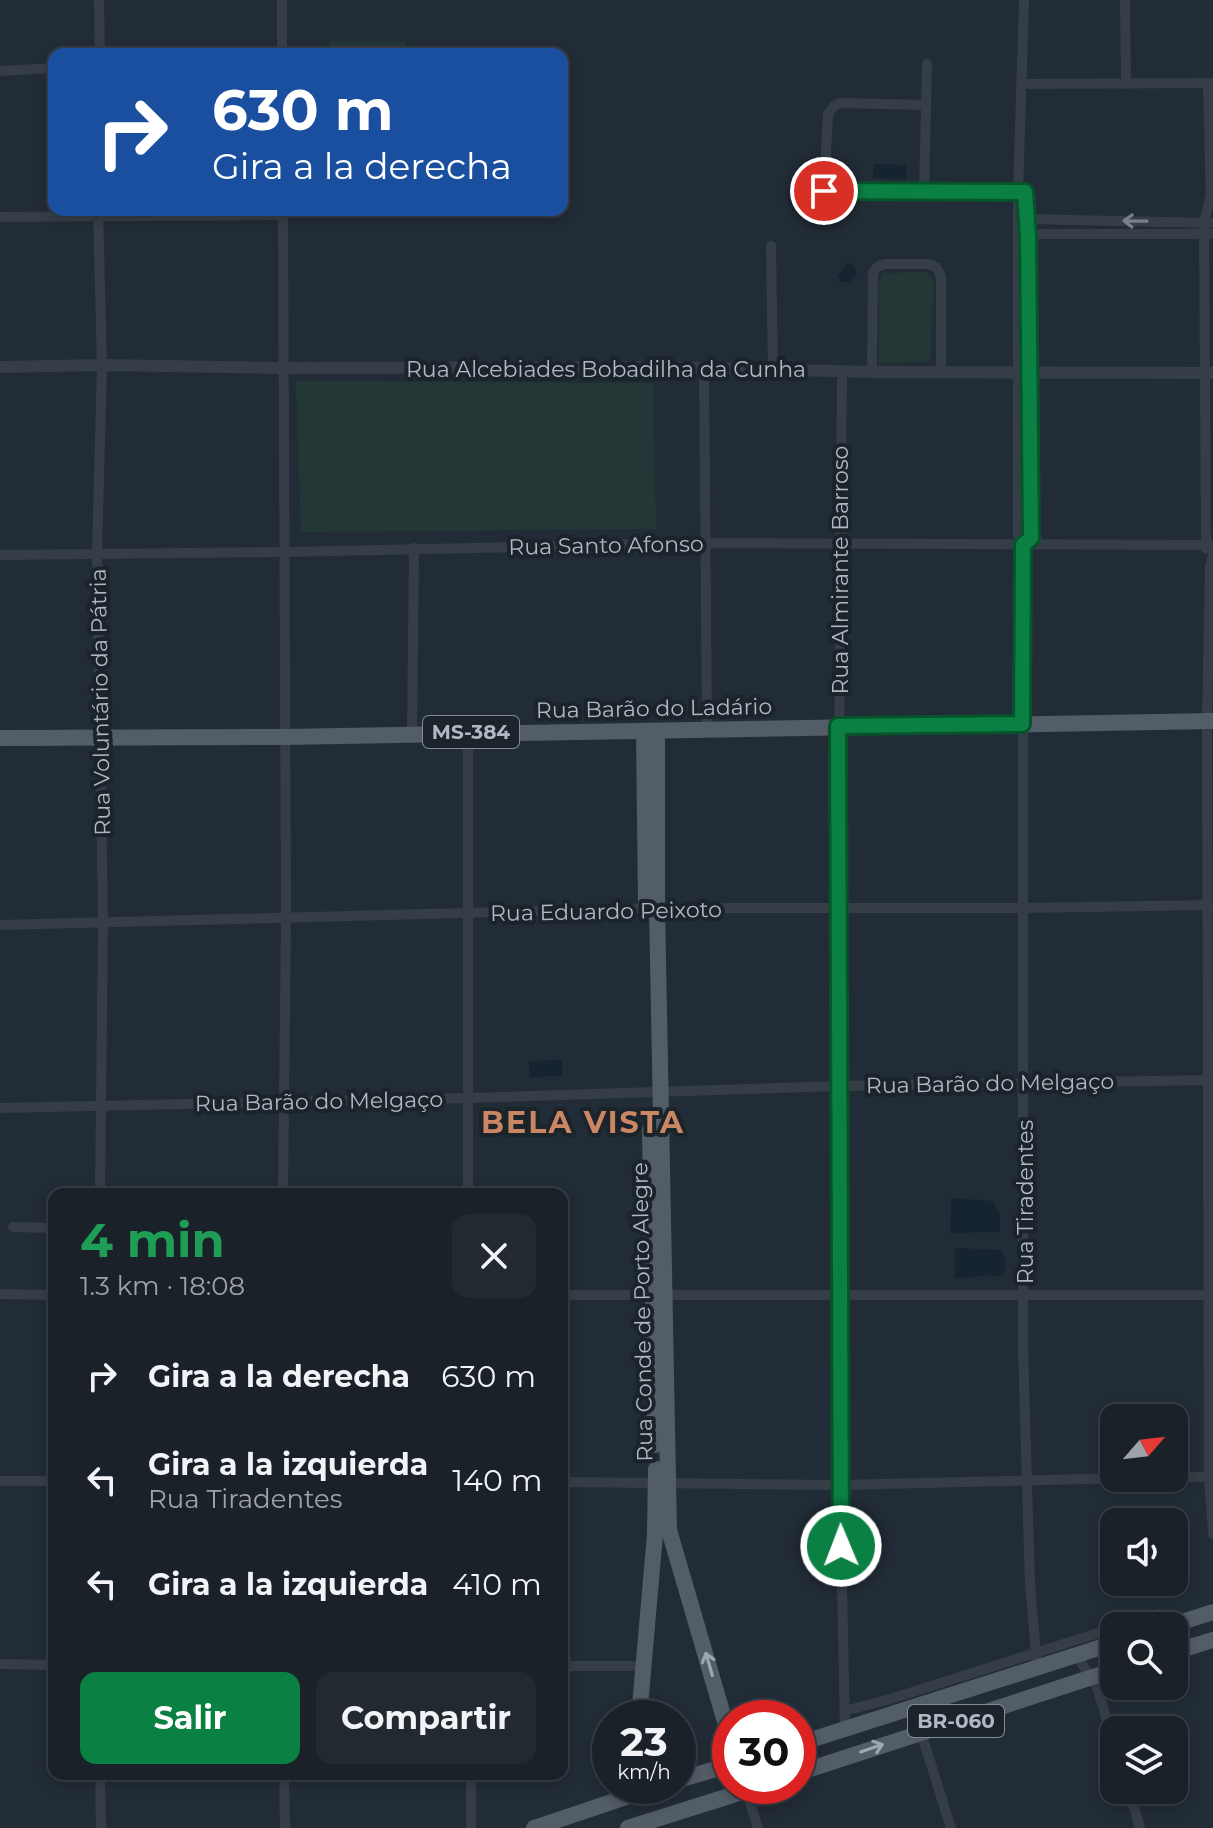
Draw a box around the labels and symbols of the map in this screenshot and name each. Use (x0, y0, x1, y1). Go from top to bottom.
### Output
pin (790, 157, 858, 225)
one-way arrow (1122, 214, 1149, 229)
street label: Rua Alcebiades Bobadilha da Cunha (406, 356, 806, 383)
street label: Rua Almirante Barroso (827, 446, 854, 694)
street label: Rua Santo Afonso (508, 530, 704, 561)
street label: Rua Voluntário da Pátria (85, 568, 116, 836)
street label: Rua Barão do Ladário (536, 693, 772, 724)
road number: MS-384 (423, 716, 519, 748)
street label: Rua Eduardo Peixoto (490, 896, 722, 927)
street label: Rua Barão do Melgaço (866, 1068, 1114, 1099)
street label: Rua Barão do Melgaço (195, 1086, 443, 1117)
district label: BELA VISTA (481, 1104, 685, 1141)
street label: Rua Tiradentes (1012, 1119, 1039, 1284)
street label: Rua Conde de Porto Alegre (626, 1162, 659, 1462)
north arrow (1100, 1404, 1188, 1492)
position arrow (799, 1504, 883, 1588)
one-way arrow (701, 1652, 715, 1677)
speed limit sign: 30 (712, 1700, 816, 1804)
road number: BR-060 (908, 1705, 1004, 1737)
one-way arrow (859, 1740, 884, 1755)

